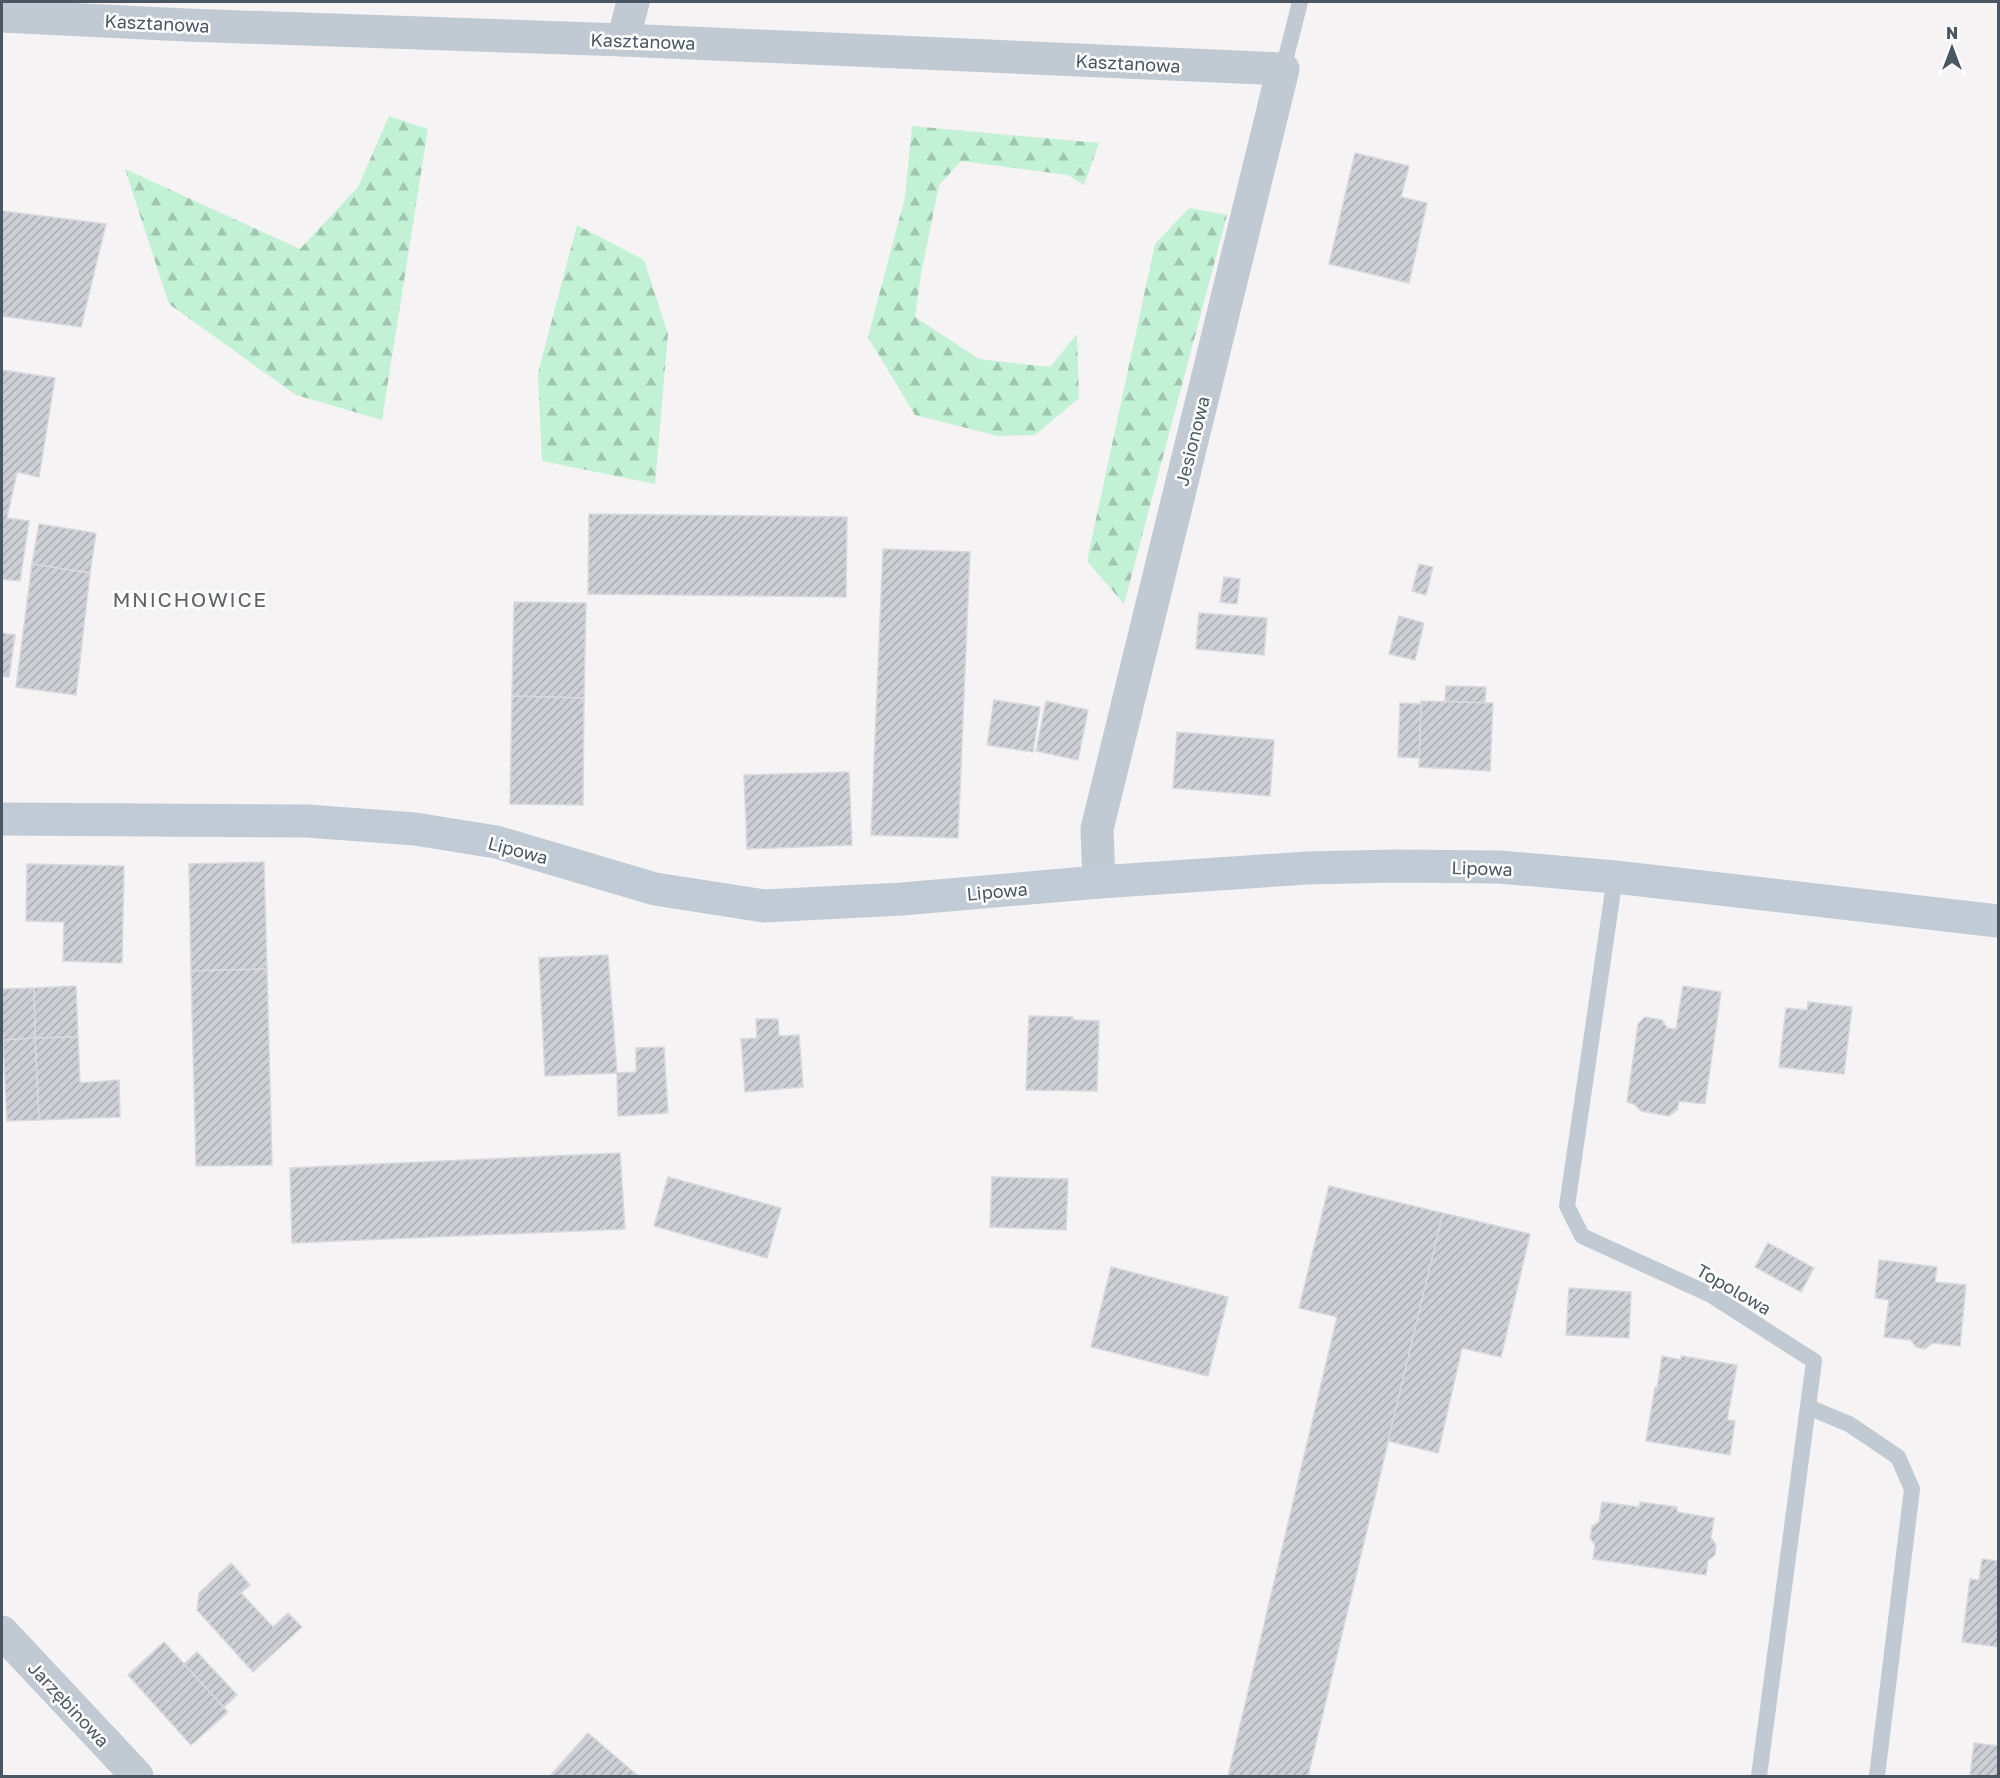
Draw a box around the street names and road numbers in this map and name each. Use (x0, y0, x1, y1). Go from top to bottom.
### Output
street label: Kasztanowa (104, 9, 210, 37)
street label: Kasztanowa (590, 28, 696, 54)
street label: Kasztanowa (1075, 49, 1181, 77)
street label: Jesionowa (1170, 394, 1214, 488)
street label: Lipowa (486, 831, 550, 869)
street label: Lipowa (1451, 856, 1513, 880)
street label: Lipowa (966, 877, 1028, 905)
street label: Topolowa (1693, 1259, 1775, 1319)
street label: Jarzębinowa (24, 1657, 114, 1751)

